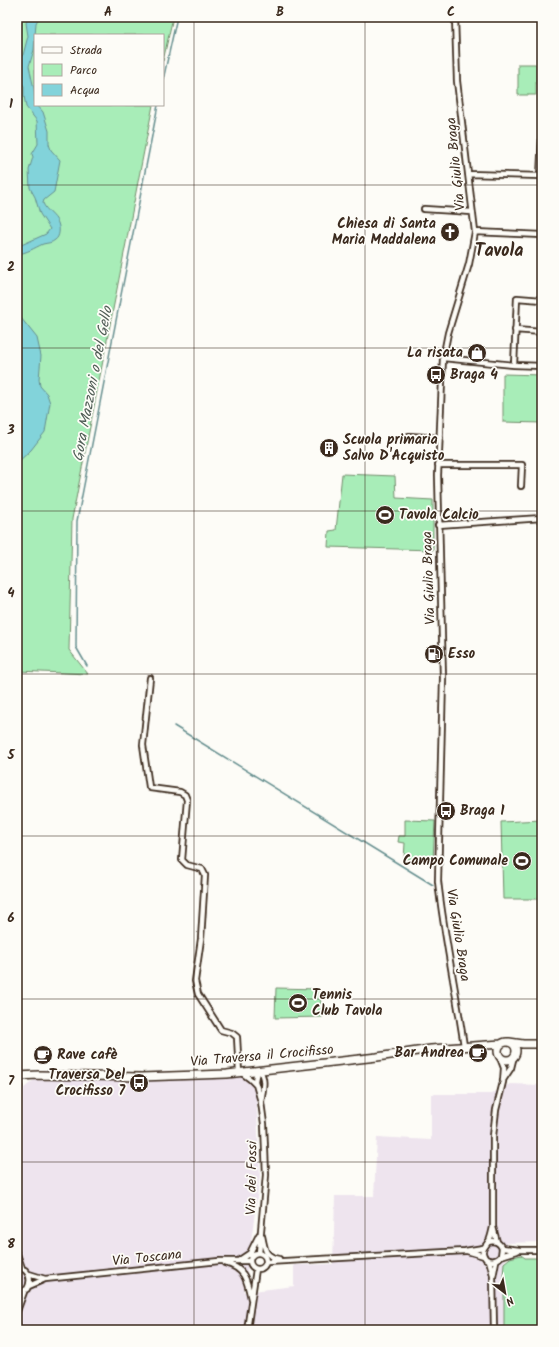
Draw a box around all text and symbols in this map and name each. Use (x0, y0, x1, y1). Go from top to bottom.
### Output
text: A (104, 2, 112, 23)
text: B (276, 2, 284, 23)
text: C (447, 2, 455, 23)
legend (34, 34, 164, 106)
text: Strada (70, 41, 103, 60)
text: Parco (70, 61, 97, 80)
text: Acqua (70, 81, 100, 100)
text: 1 (9, 94, 13, 115)
street label: Via Giulio Braga (440, 116, 472, 212)
place label: Chiesa di Santa Maria Maddalena (332, 213, 436, 251)
church icon: Chiesa di Santa Maria Maddalena (439, 221, 461, 243)
district label: Tavola (475, 237, 523, 266)
text: 2 (7, 257, 15, 278)
water label: Gora Mazzoni o del Gello (66, 303, 120, 463)
place label: La risata (407, 342, 463, 364)
shop icon: La risata (466, 342, 488, 364)
bus stop icon: Braga 4 (425, 364, 447, 386)
place label: Braga 4 (450, 364, 498, 386)
text: 3 (6, 420, 15, 441)
place label: Scuola primaria Salvo D'Acquisto (343, 429, 445, 467)
building icon: Scuola primaria Salvo D'Acquisto (318, 437, 340, 459)
sports icon: Tavola Calcio (374, 504, 396, 526)
place label: Tavola Calcio (399, 504, 479, 526)
street label: Via Giulio Braga (416, 531, 442, 625)
text: 4 (7, 583, 15, 604)
fuel station icon: Esso (423, 643, 445, 665)
place label: Esso (448, 643, 476, 665)
text: 5 (7, 745, 16, 766)
bus stop icon: Braga 1 (435, 800, 457, 822)
place label: Braga 1 (460, 800, 505, 822)
place label: Campo Comunale (403, 850, 508, 872)
sports icon: Campo Comunale (511, 850, 533, 872)
street label: Via Giulio Braga (440, 887, 476, 983)
text: 6 (7, 908, 15, 929)
place label: Tennis Club Tavola (312, 984, 382, 1022)
sports icon: Tennis Club Tavola (287, 992, 309, 1014)
street label: Via Traversa il Crocifisso (190, 1039, 334, 1073)
place label: Bar Andrea (395, 1042, 464, 1064)
cafe icon: Bar Andrea (467, 1042, 489, 1064)
cafe icon: Rave cafè (32, 1044, 54, 1066)
place label: Rave cafè (57, 1044, 118, 1066)
place label: Traversa Del Crocifisso 7 (48, 1064, 125, 1102)
text: 7 (8, 1071, 15, 1092)
bus stop icon: Traversa Del Crocifisso 7 (128, 1072, 150, 1094)
street label: Via dei Fossi (240, 1140, 264, 1215)
text: 8 (7, 1234, 15, 1255)
street label: Via Toscana (111, 1243, 183, 1273)
north arrow (485, 1273, 525, 1313)
text: N (502, 1291, 517, 1310)

